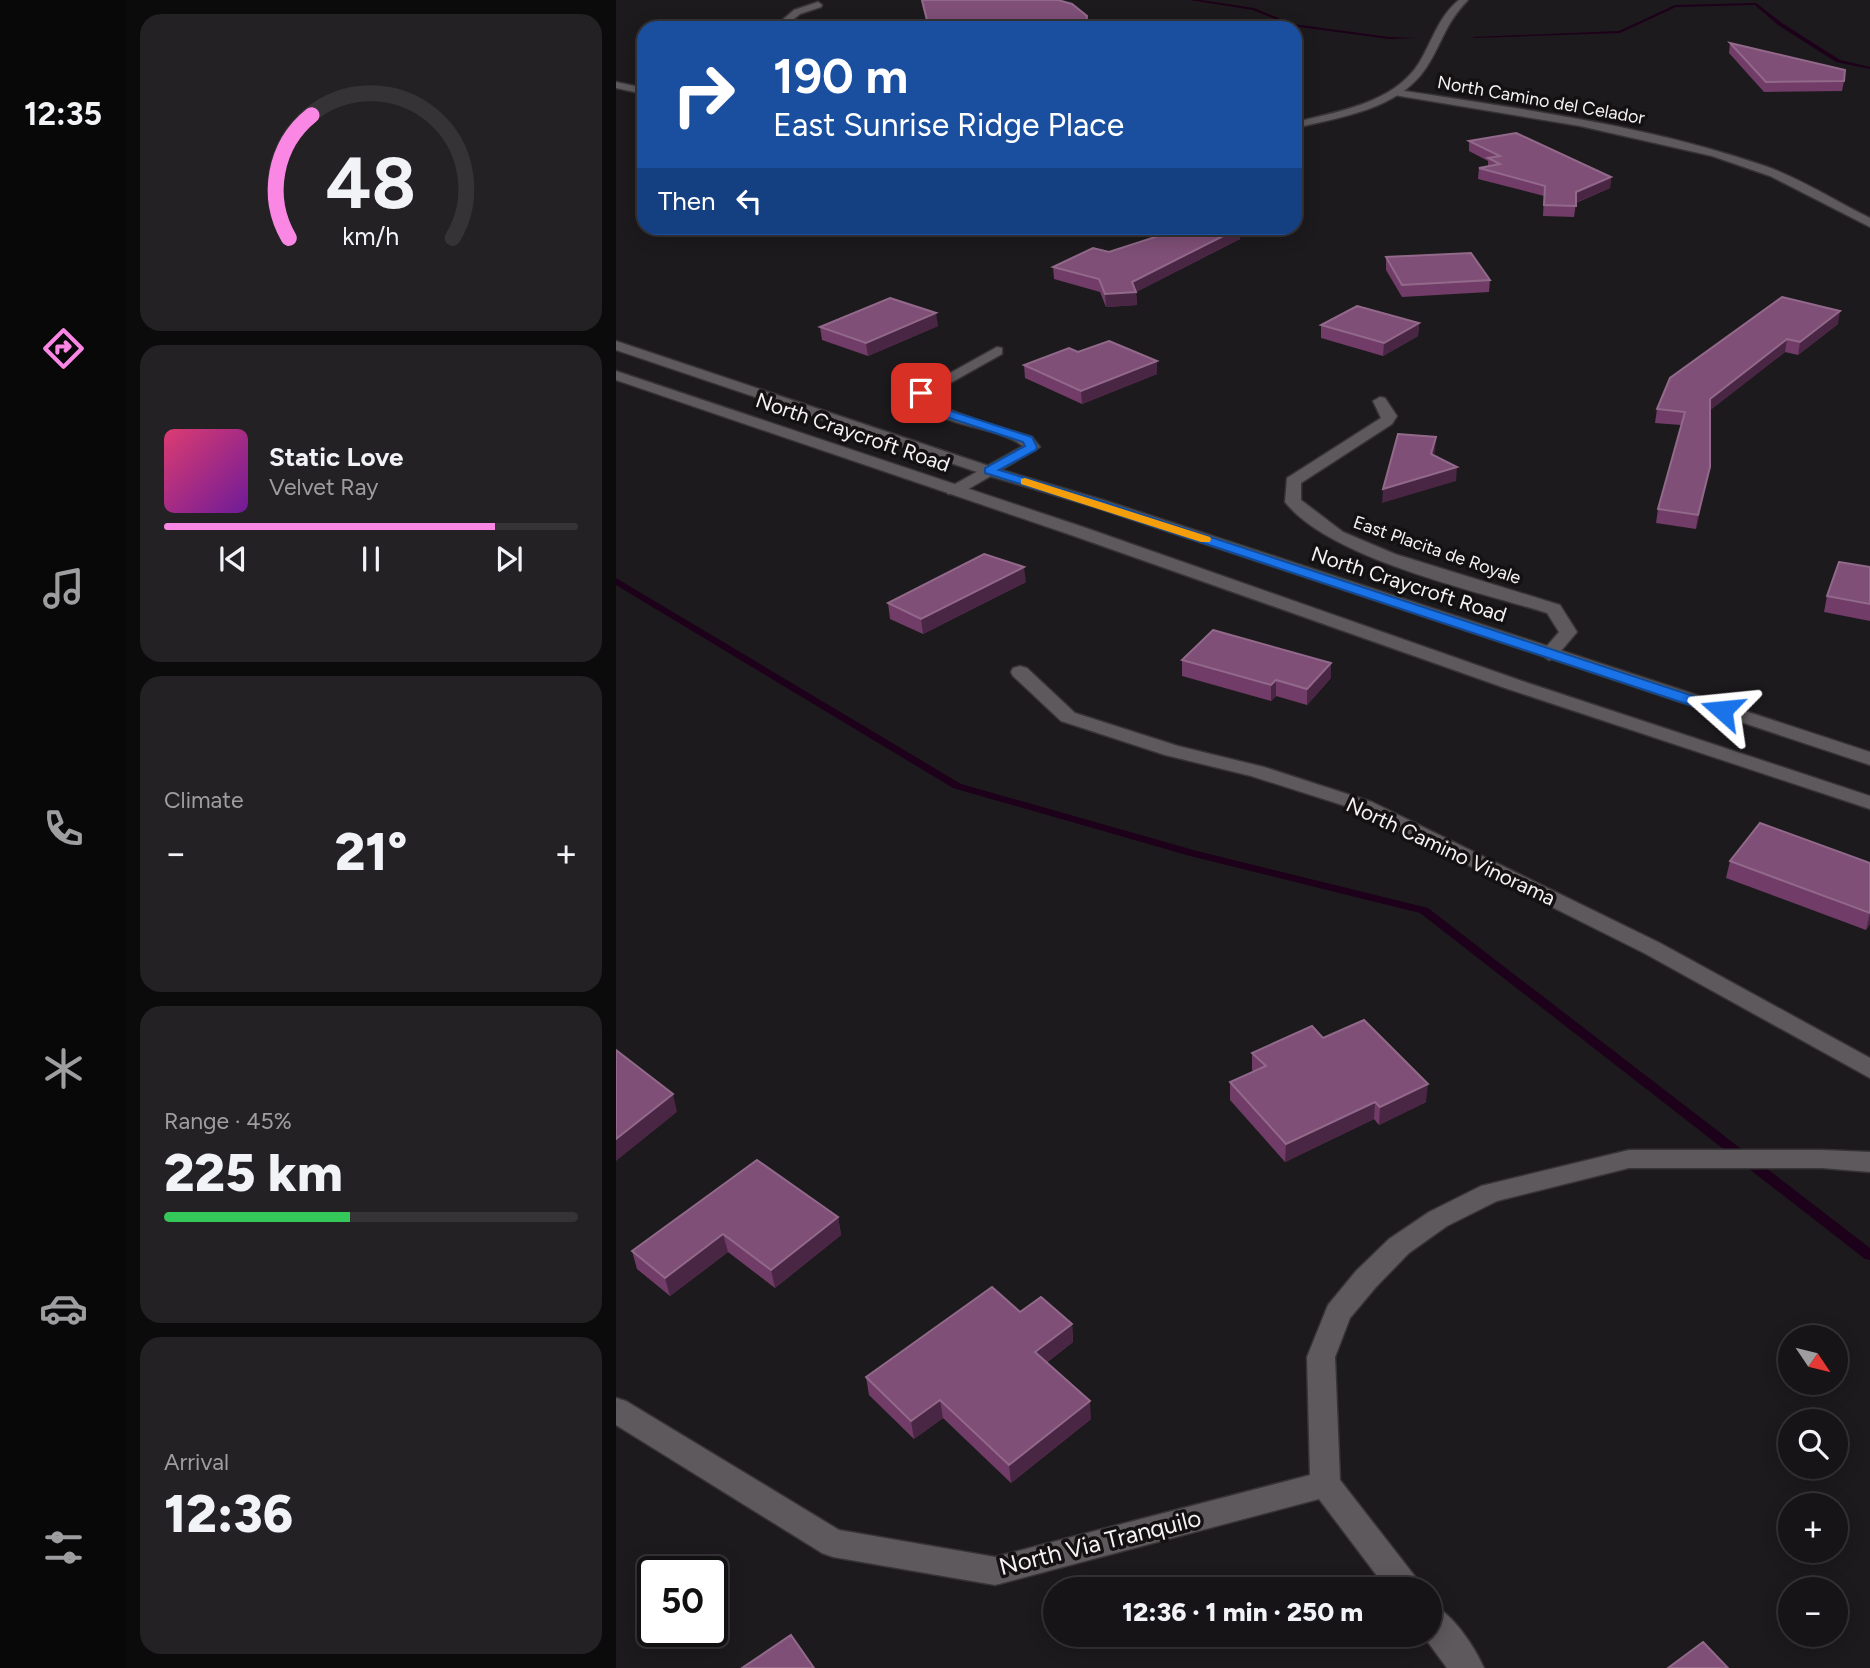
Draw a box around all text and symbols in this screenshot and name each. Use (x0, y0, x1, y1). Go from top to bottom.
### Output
text: 190 m (773, 46, 908, 105)
icon: right (658, 49, 749, 140)
street label: North Camino del Celador (1436, 71, 1646, 129)
text: 12:35 (24, 95, 102, 133)
text: East Sunrise Ridge Place (773, 106, 1124, 144)
text: 48 (326, 140, 416, 227)
icon: left (730, 182, 768, 220)
text: Then (658, 185, 716, 217)
text: km/h (342, 221, 400, 251)
icon: directions (39, 324, 88, 373)
pin (891, 363, 951, 423)
icon: arrive (902, 374, 940, 412)
street label: North Craycroft Road (753, 387, 953, 477)
text: Static Love (269, 441, 403, 473)
text: Velvet Ray (269, 473, 378, 501)
street label: East Placita de Royale (1350, 511, 1524, 589)
icon: previous (214, 540, 252, 578)
icon: pause (352, 540, 390, 578)
icon: next (490, 540, 528, 578)
street label: North Craycroft Road (1308, 541, 1510, 627)
icon: music (39, 564, 88, 613)
position arrow (1685, 673, 1759, 747)
text: Climate (164, 786, 243, 814)
street label: North Camino Vinorama (1343, 792, 1559, 910)
icon: phone (39, 804, 88, 853)
text: 21° (335, 821, 407, 883)
text: − (164, 830, 188, 876)
text: + (554, 830, 578, 876)
icon: climate (39, 1044, 88, 1093)
text: Range · 45% (164, 1107, 292, 1135)
text: 225 km (164, 1142, 343, 1204)
icon: car (39, 1284, 88, 1333)
north arrow (1778, 1325, 1848, 1395)
map controls (1778, 1325, 1848, 1647)
button: search (1778, 1409, 1848, 1479)
text: Arrival (164, 1448, 229, 1476)
text: 12:36 (164, 1483, 293, 1545)
button: + (1778, 1493, 1848, 1563)
street label: North Via Tranquilo (996, 1503, 1204, 1581)
icon: filters (39, 1523, 88, 1572)
speed limit sign: 50 (637, 1556, 728, 1647)
button: − (1778, 1577, 1848, 1647)
text: 12:36 · 1 min · 250 m (1122, 1596, 1363, 1628)

